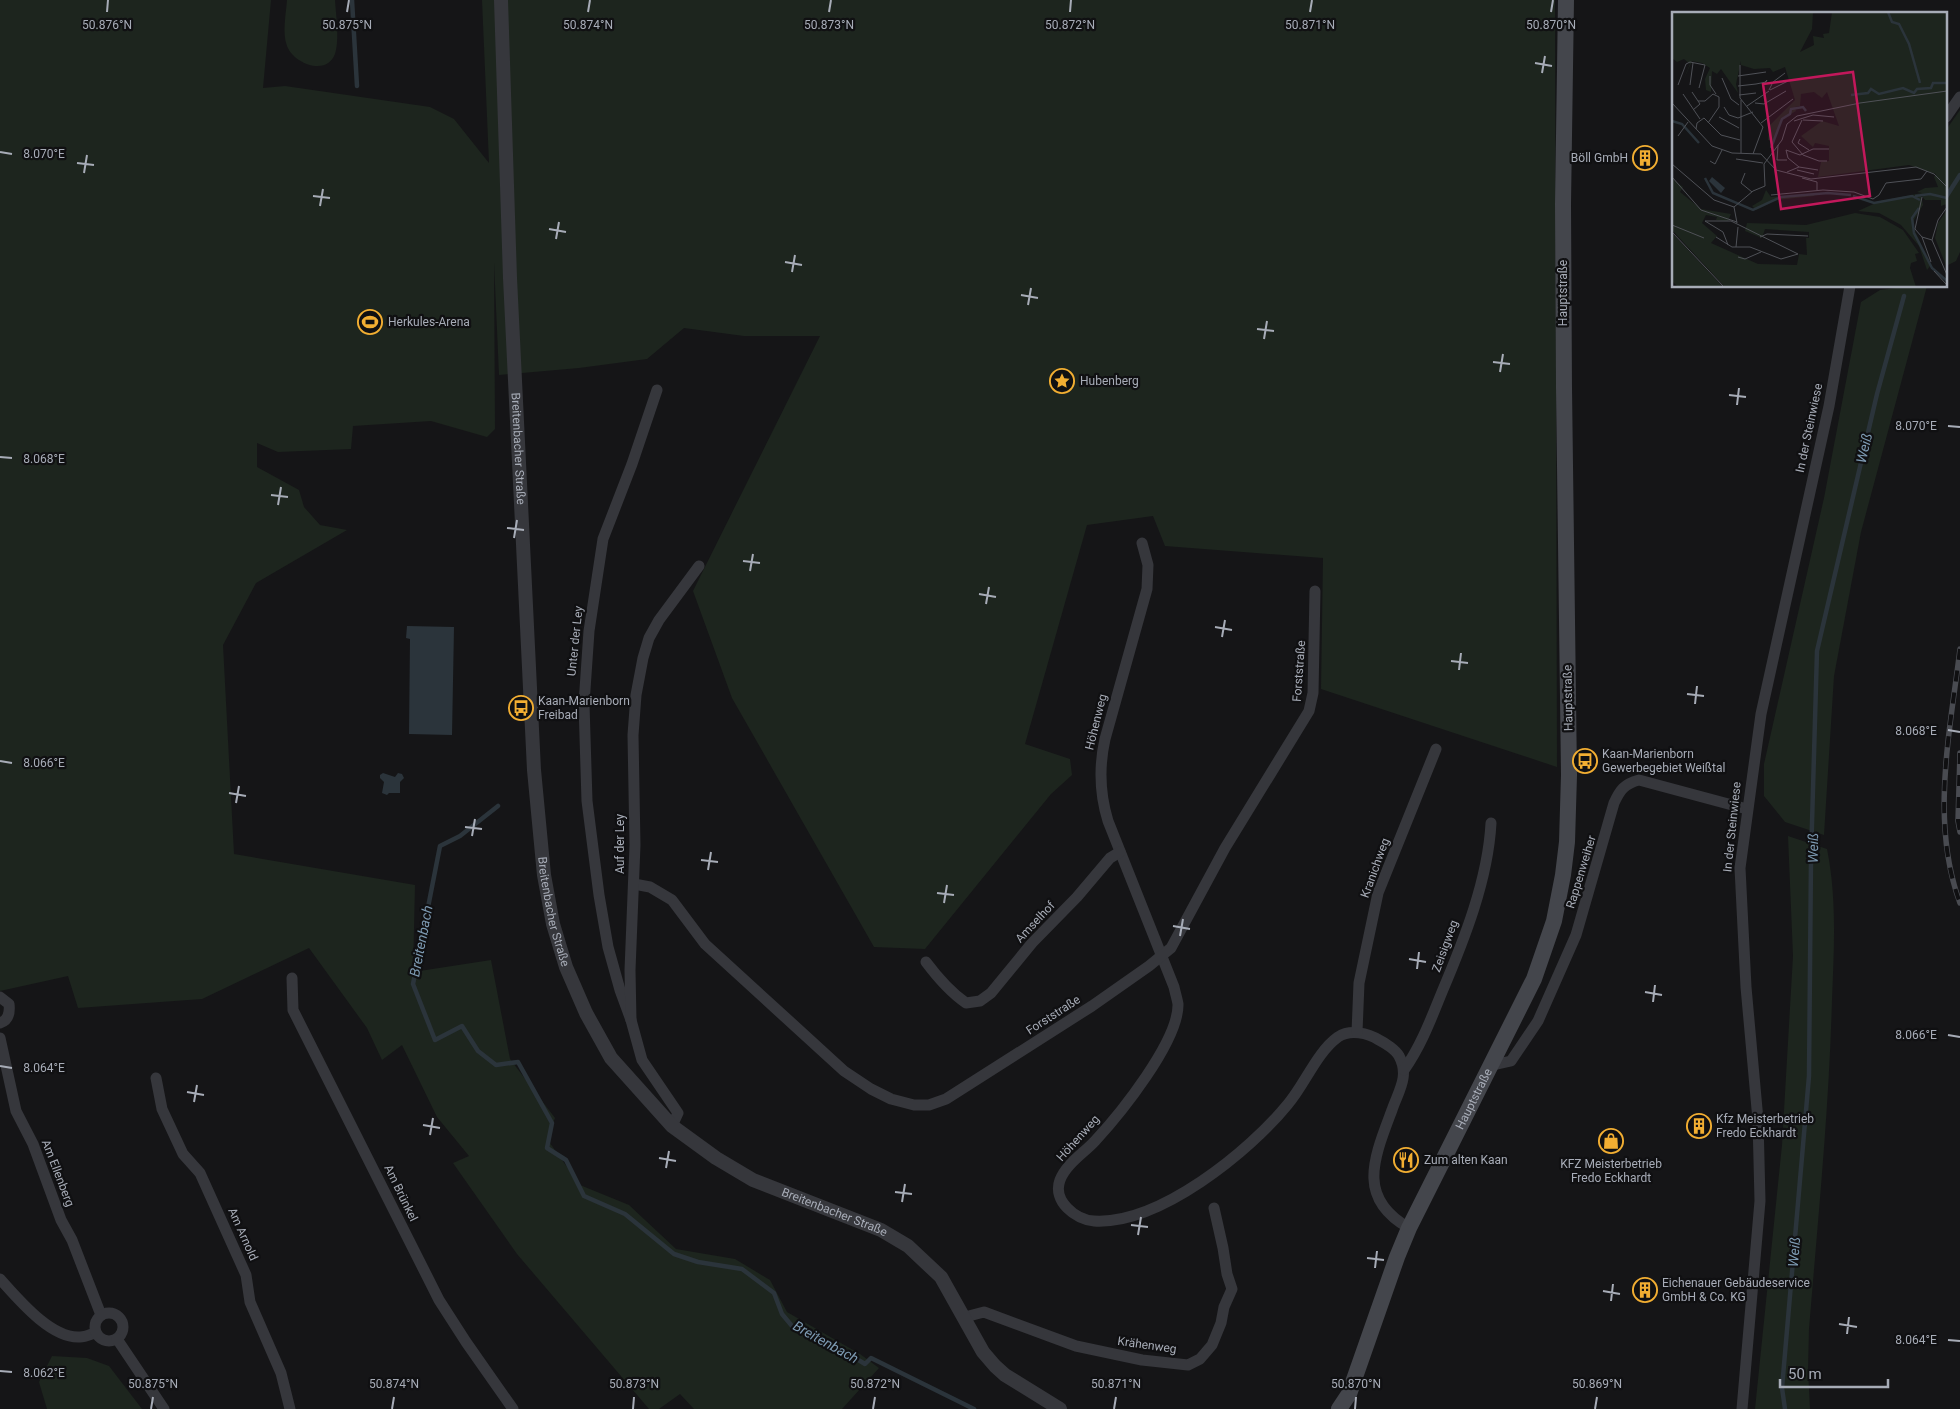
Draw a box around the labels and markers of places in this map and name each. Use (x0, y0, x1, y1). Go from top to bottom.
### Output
building icon: Böll GmbH (1632, 145, 1658, 171)
place label: Böll GmbH (1571, 151, 1628, 165)
sports icon: Herkules-Arena (357, 309, 383, 335)
place label: Herkules-Arena (388, 315, 470, 329)
place icon: Hubenberg (1049, 368, 1075, 394)
place label: Hubenberg (1080, 374, 1139, 388)
place label: Kaan-Marienborn Freibad (538, 694, 630, 722)
bus stop icon: Kaan-Marienborn Freibad (508, 695, 534, 721)
place label: Kaan-Marienborn Gewerbegebiet Weißtal (1602, 747, 1725, 775)
bus stop icon: Kaan-Marienborn Gewerbegebiet Weißtal (1572, 748, 1598, 774)
place label: Kfz Meisterbetrieb Fredo Eckhardt (1716, 1112, 1814, 1140)
building icon: Kfz Meisterbetrieb Fredo Eckhardt (1686, 1113, 1712, 1139)
shop icon: KFZ Meisterbetrieb Fredo Eckhardt (1598, 1128, 1624, 1154)
restaurant icon: Zum alten Kaan (1393, 1147, 1419, 1173)
place label: Zum alten Kaan (1424, 1153, 1508, 1167)
place label: KFZ Meisterbetrieb Fredo Eckhardt (1560, 1157, 1662, 1185)
place label: Eichenauer Gebäudeservice GmbH & Co. KG (1662, 1276, 1810, 1304)
building icon: Eichenauer Gebäudeservice GmbH & Co. KG (1632, 1277, 1658, 1303)

